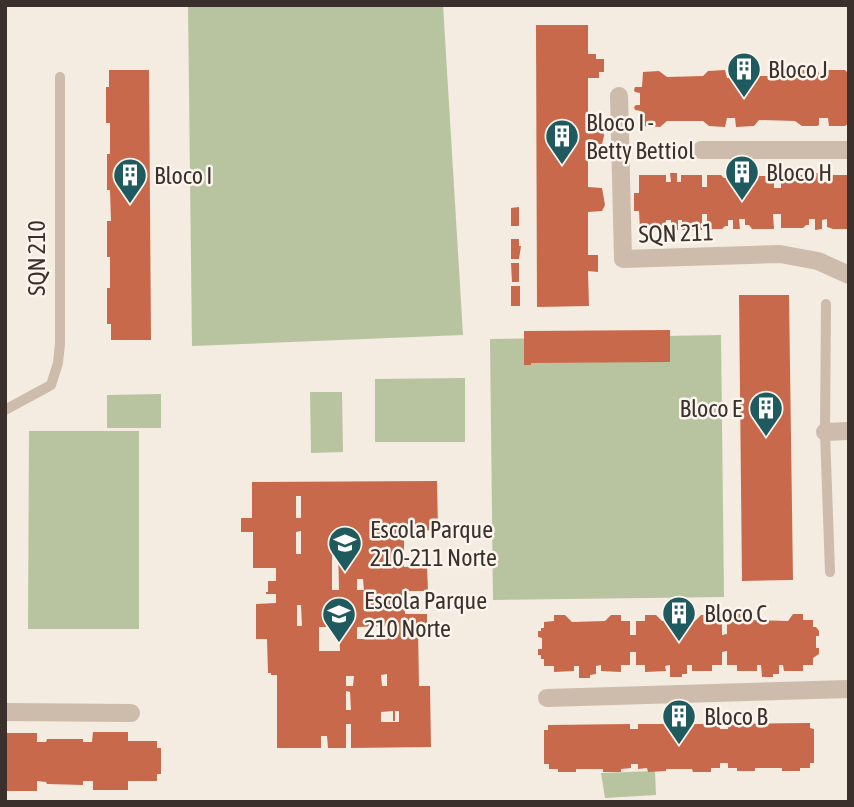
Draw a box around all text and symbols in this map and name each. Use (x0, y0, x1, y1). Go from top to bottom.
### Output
building icon: Bloco J (725, 50, 763, 99)
place label: Bloco J (768, 56, 828, 83)
place label: Bloco I - Betty Bettiol (586, 109, 695, 164)
building icon: Bloco I - Betty Bettiol (543, 117, 581, 166)
building icon: Bloco H (723, 153, 761, 202)
building icon: Bloco I (111, 156, 149, 205)
place label: Bloco H (766, 159, 832, 186)
place label: Bloco I (154, 162, 212, 189)
street label: SQN 211 (638, 218, 714, 248)
street label: SQN 210 (23, 220, 50, 296)
building icon: Bloco E (747, 389, 785, 438)
place label: Bloco E (680, 395, 742, 422)
place label: Escola Parque 210-211 Norte (370, 516, 497, 571)
school or university icon: Escola Parque 210-211 Norte (326, 524, 364, 573)
place label: Escola Parque 210 Norte (364, 587, 487, 642)
building icon: Bloco C (660, 594, 698, 643)
school or university icon: Escola Parque 210 Norte (320, 595, 358, 644)
place label: Bloco C (704, 600, 767, 627)
building icon: Bloco B (660, 697, 698, 746)
place label: Bloco B (704, 703, 768, 730)

